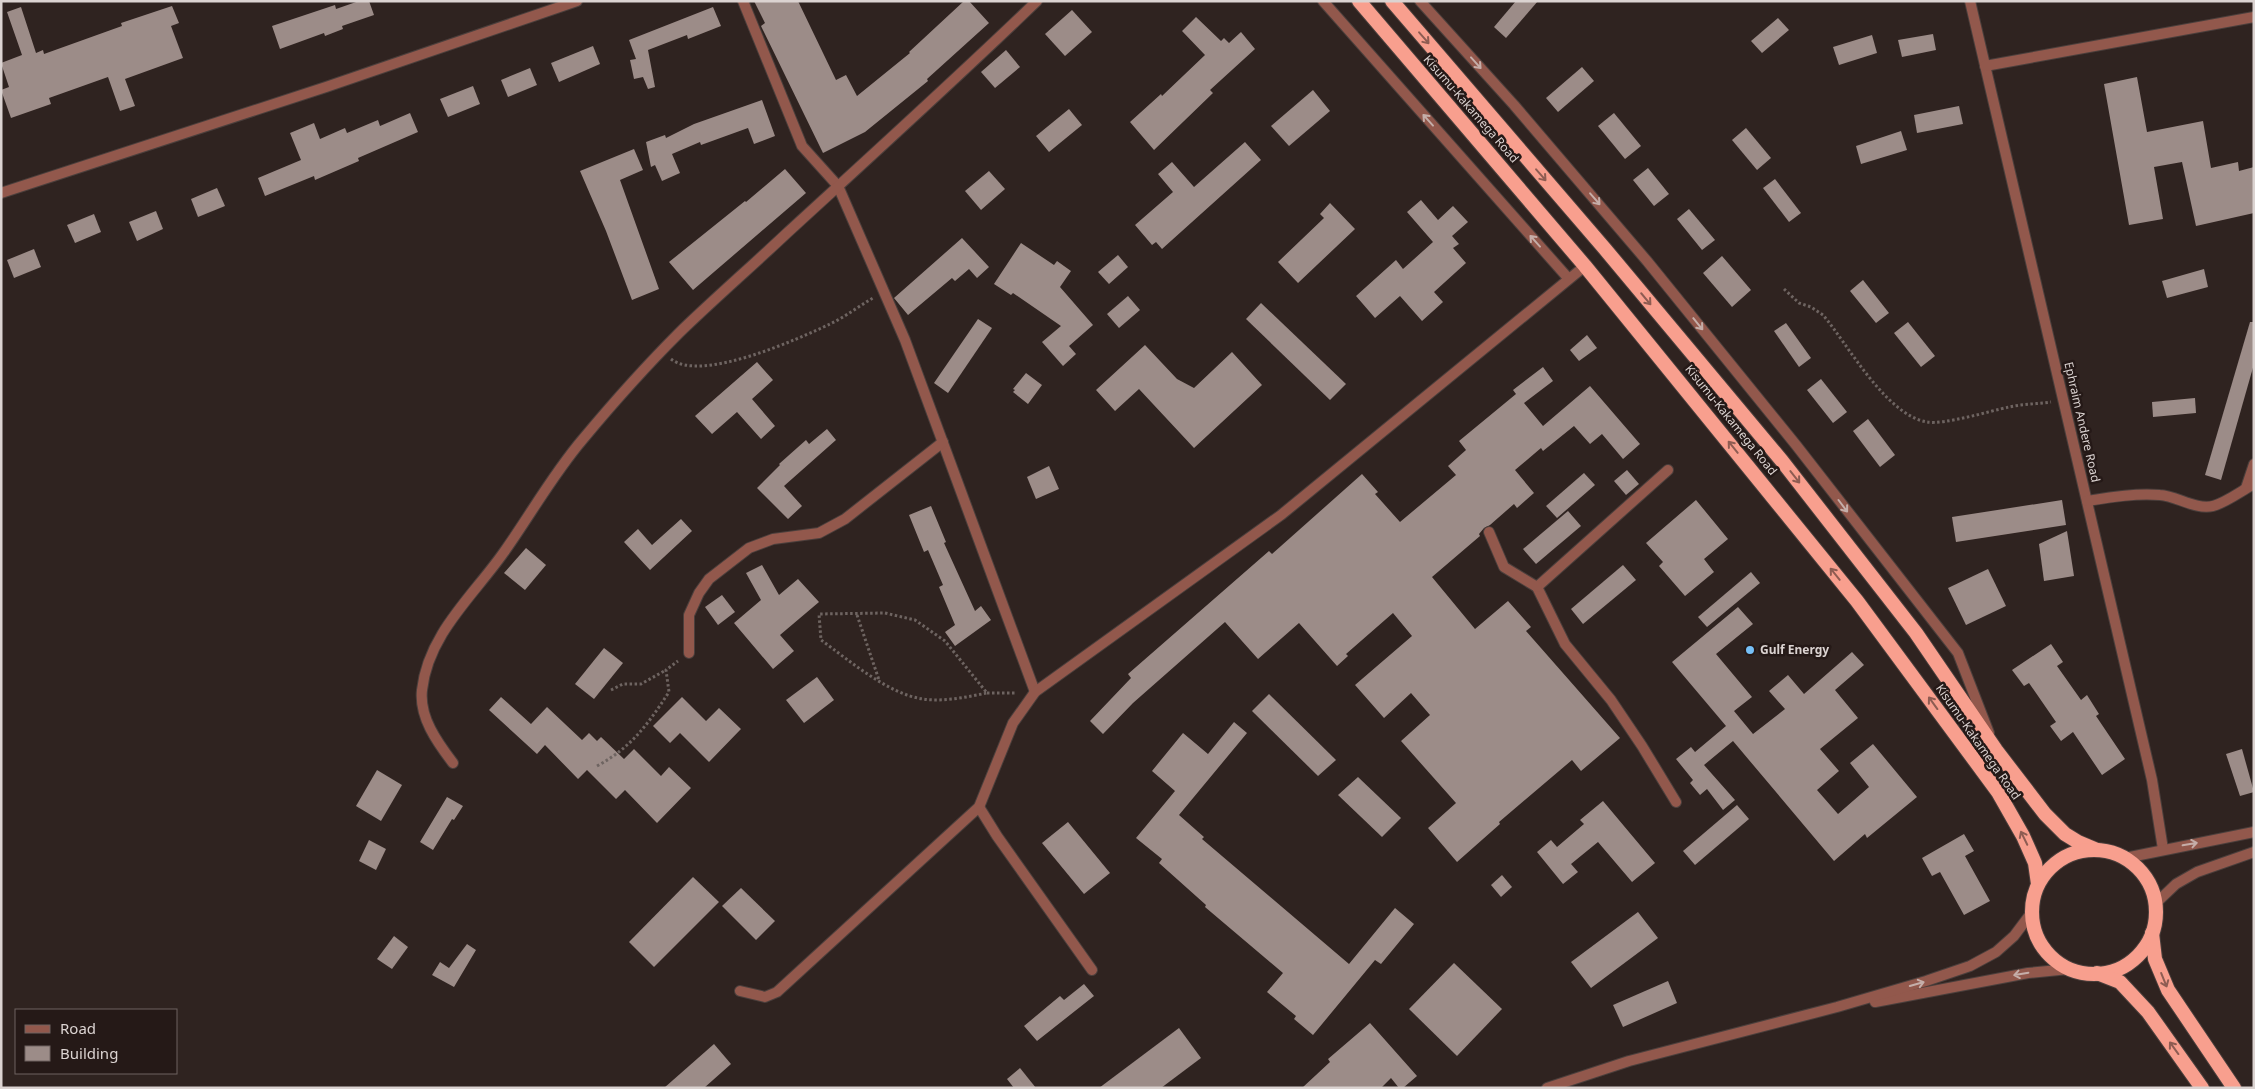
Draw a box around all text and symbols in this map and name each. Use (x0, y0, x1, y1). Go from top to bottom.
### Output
one-way arrow (1418, 32, 1429, 45)
street label: Kisumu-Kakamega Road (1420, 51, 1523, 166)
one-way arrow (1470, 57, 1482, 70)
one-way arrow (1422, 113, 1433, 126)
one-way arrow (1535, 168, 1547, 181)
one-way arrow (1589, 193, 1600, 206)
one-way arrow (1530, 235, 1541, 248)
one-way arrow (1640, 292, 1651, 305)
one-way arrow (1693, 317, 1704, 330)
street label: Ephraim Andere Road (2060, 360, 2105, 484)
street label: Kisumu-Kakamega Road (1682, 361, 1781, 478)
one-way arrow (1728, 441, 1739, 454)
one-way arrow (1789, 471, 1800, 484)
one-way arrow (1838, 499, 1849, 512)
one-way arrow (1830, 568, 1841, 581)
place label: Gulf Energy (1760, 641, 1829, 658)
marker: Gulf Energy (1744, 644, 1756, 656)
street label: Kisumu-Kakamega Road (1932, 681, 2025, 803)
one-way arrow (1928, 697, 1939, 710)
one-way arrow (2019, 831, 2028, 846)
one-way arrow (2181, 839, 2197, 849)
one-way arrow (2013, 970, 2029, 980)
one-way arrow (2160, 972, 2169, 987)
one-way arrow (1908, 978, 1924, 988)
legend (15, 1009, 178, 1074)
text: Road (60, 1018, 96, 1038)
one-way arrow (2169, 1041, 2179, 1055)
text: Building (60, 1043, 118, 1063)

